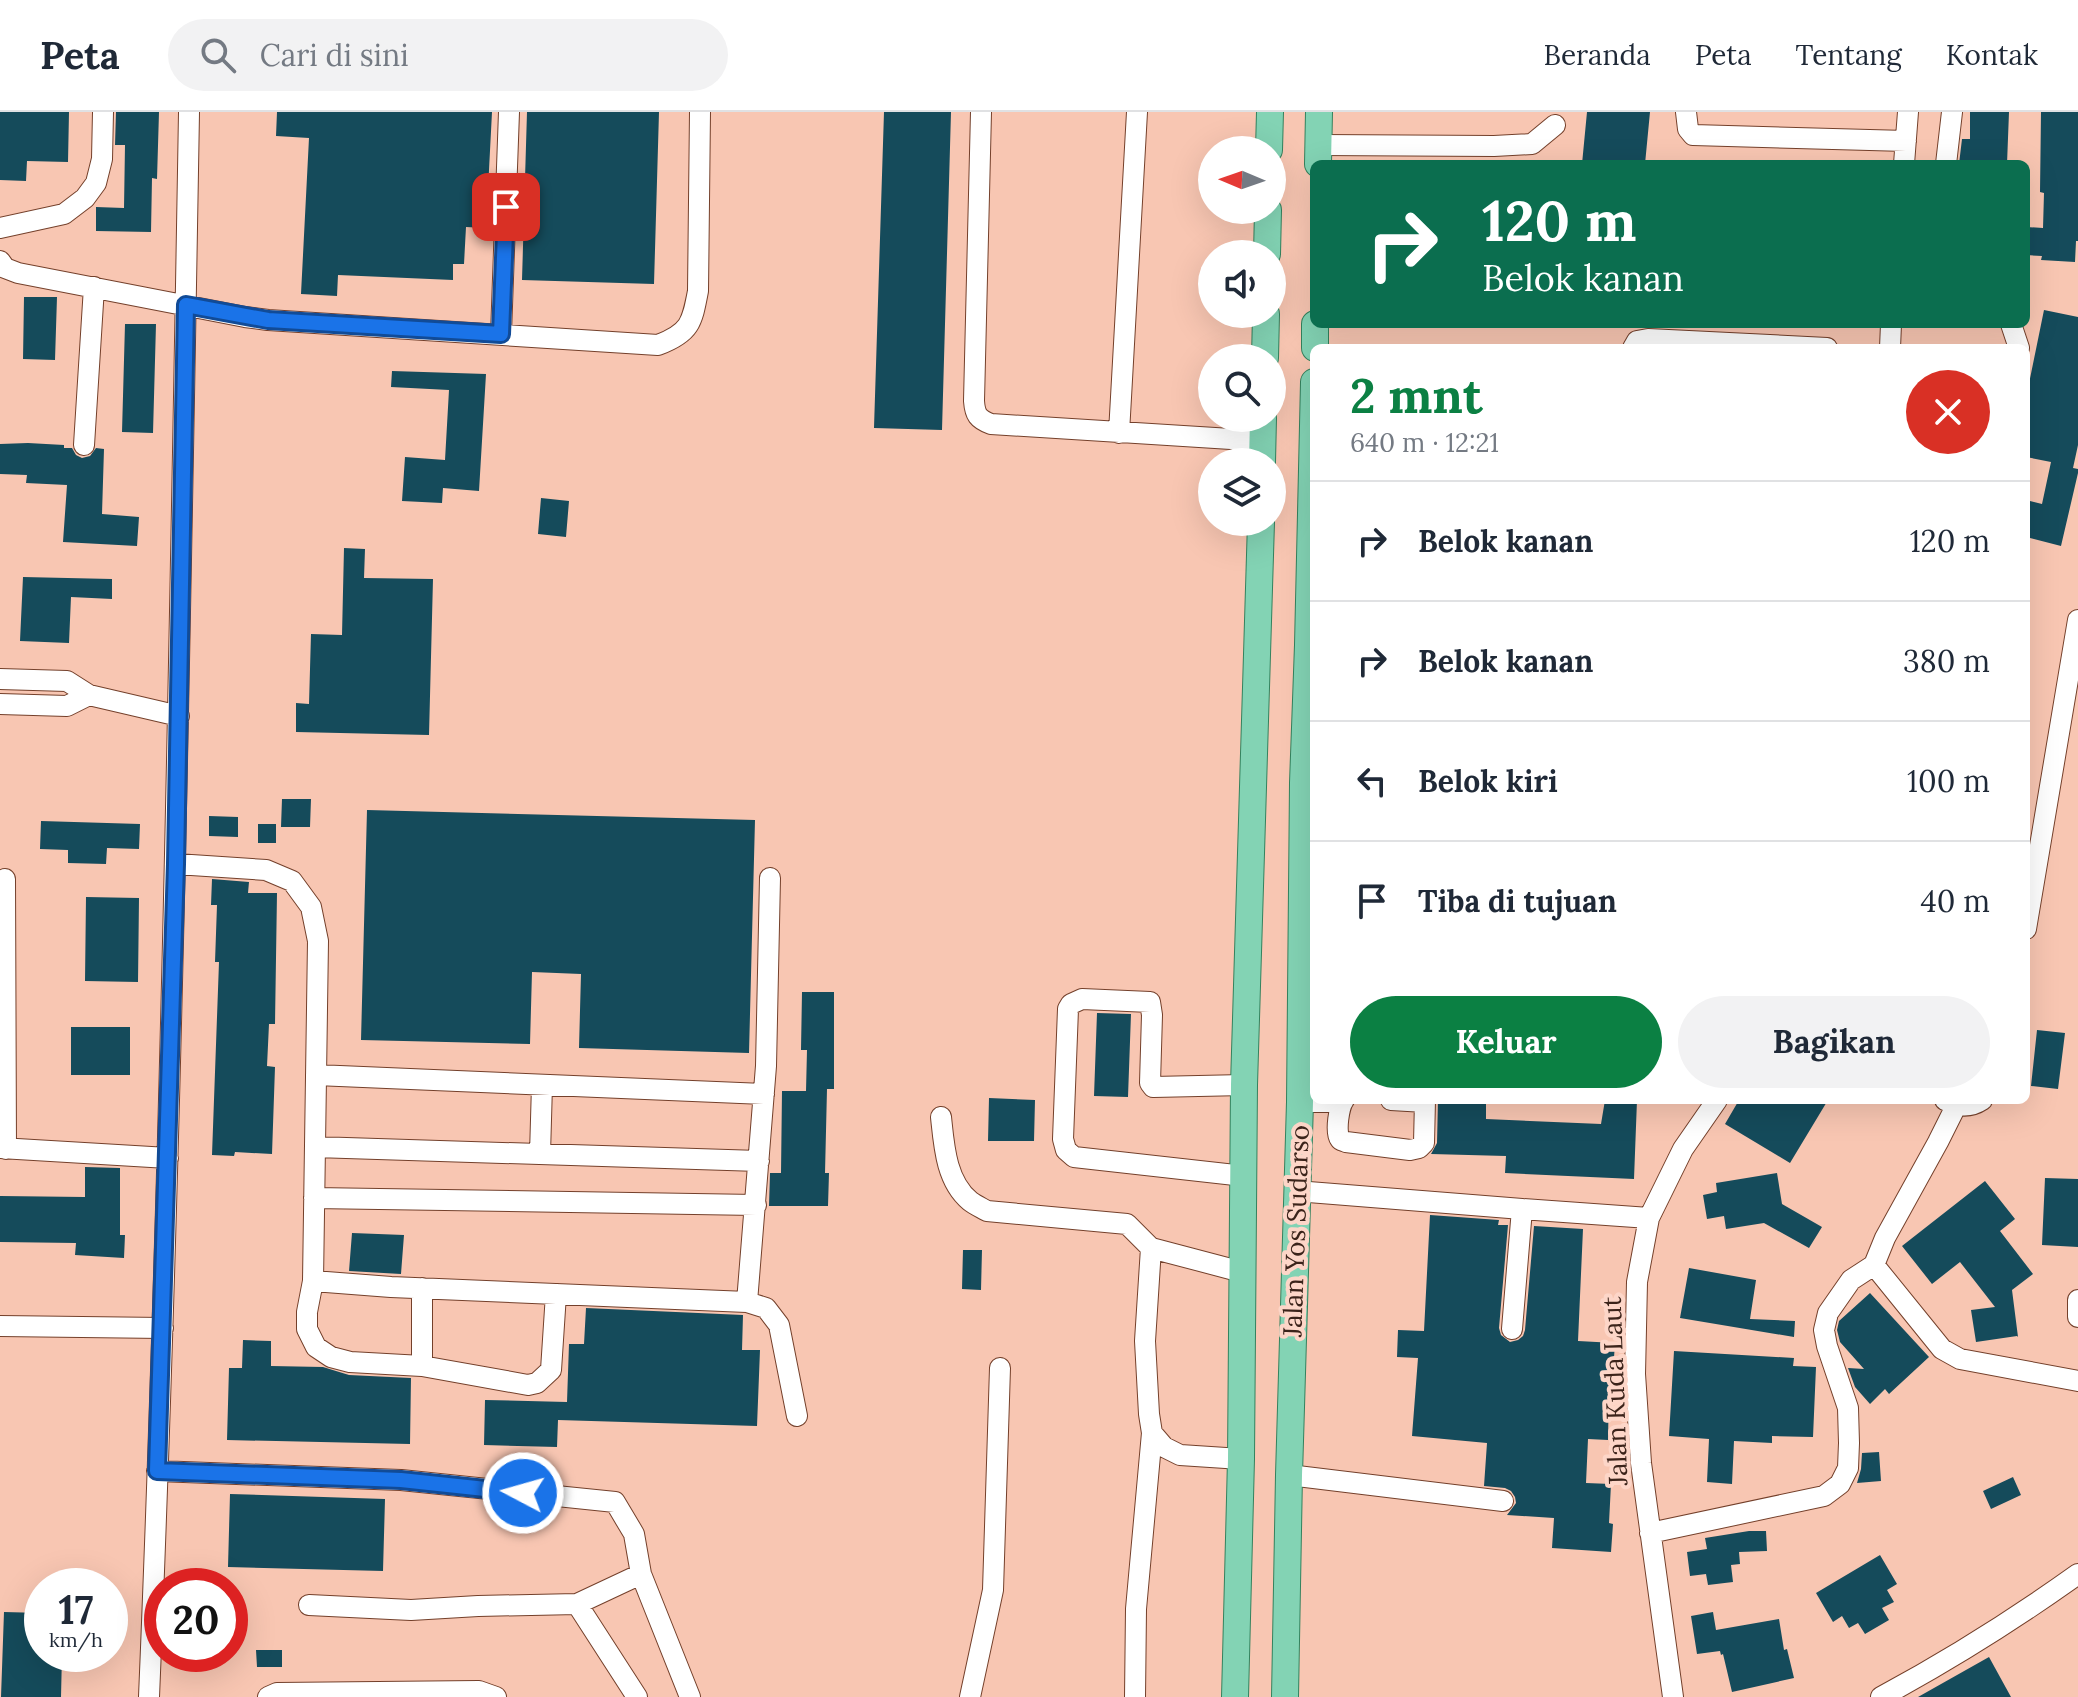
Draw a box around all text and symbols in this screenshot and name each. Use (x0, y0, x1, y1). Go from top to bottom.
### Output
search box (168, 19, 728, 91)
text: Peta (40, 31, 120, 79)
icon: search (196, 33, 240, 77)
text: Cari di sini (260, 36, 409, 74)
text: Beranda (1543, 37, 1651, 73)
text: Peta (1695, 37, 1752, 73)
text: Tentang (1796, 37, 1902, 73)
text: Kontak (1946, 37, 2038, 73)
north arrow (1198, 136, 1286, 224)
map controls (1198, 136, 1286, 536)
pin (472, 173, 540, 241)
icon: arrive (484, 185, 528, 229)
text: 120 m (1482, 185, 1636, 256)
icon: right (1350, 192, 1454, 296)
button: sound (1198, 240, 1286, 328)
text: Belok kanan (1482, 255, 1684, 301)
button: search (1198, 344, 1286, 432)
text: 2 mnt (1350, 365, 1483, 426)
button: close (1906, 370, 1990, 454)
text: 640 m · 12:21 (1350, 426, 1499, 459)
button: layers (1198, 448, 1286, 536)
icon: right (1350, 519, 1394, 563)
text: Belok kanan (1418, 522, 1593, 560)
text: 120 m (1910, 522, 1990, 560)
icon: right (1350, 639, 1394, 683)
text: Belok kanan (1418, 642, 1593, 680)
text: 380 m (1903, 642, 1990, 680)
icon: left (1350, 759, 1394, 803)
text: Belok kiri (1418, 762, 1558, 800)
text: 100 m (1907, 762, 1990, 800)
icon: arrive (1350, 879, 1394, 923)
text: Tiba di tujuan (1418, 882, 1617, 920)
text: 40 m (1920, 882, 1990, 920)
button: Keluar (1350, 996, 1662, 1088)
button: Bagikan (1678, 996, 1990, 1088)
street label: Jalan Yos Sudarso (1275, 1124, 1316, 1339)
street label: Jalan Kuda Laut (1595, 1296, 1634, 1487)
position arrow (481, 1451, 565, 1535)
speed limit sign: 20 (144, 1568, 248, 1672)
text: 17 (59, 1584, 94, 1635)
text: km/h (49, 1627, 103, 1652)

